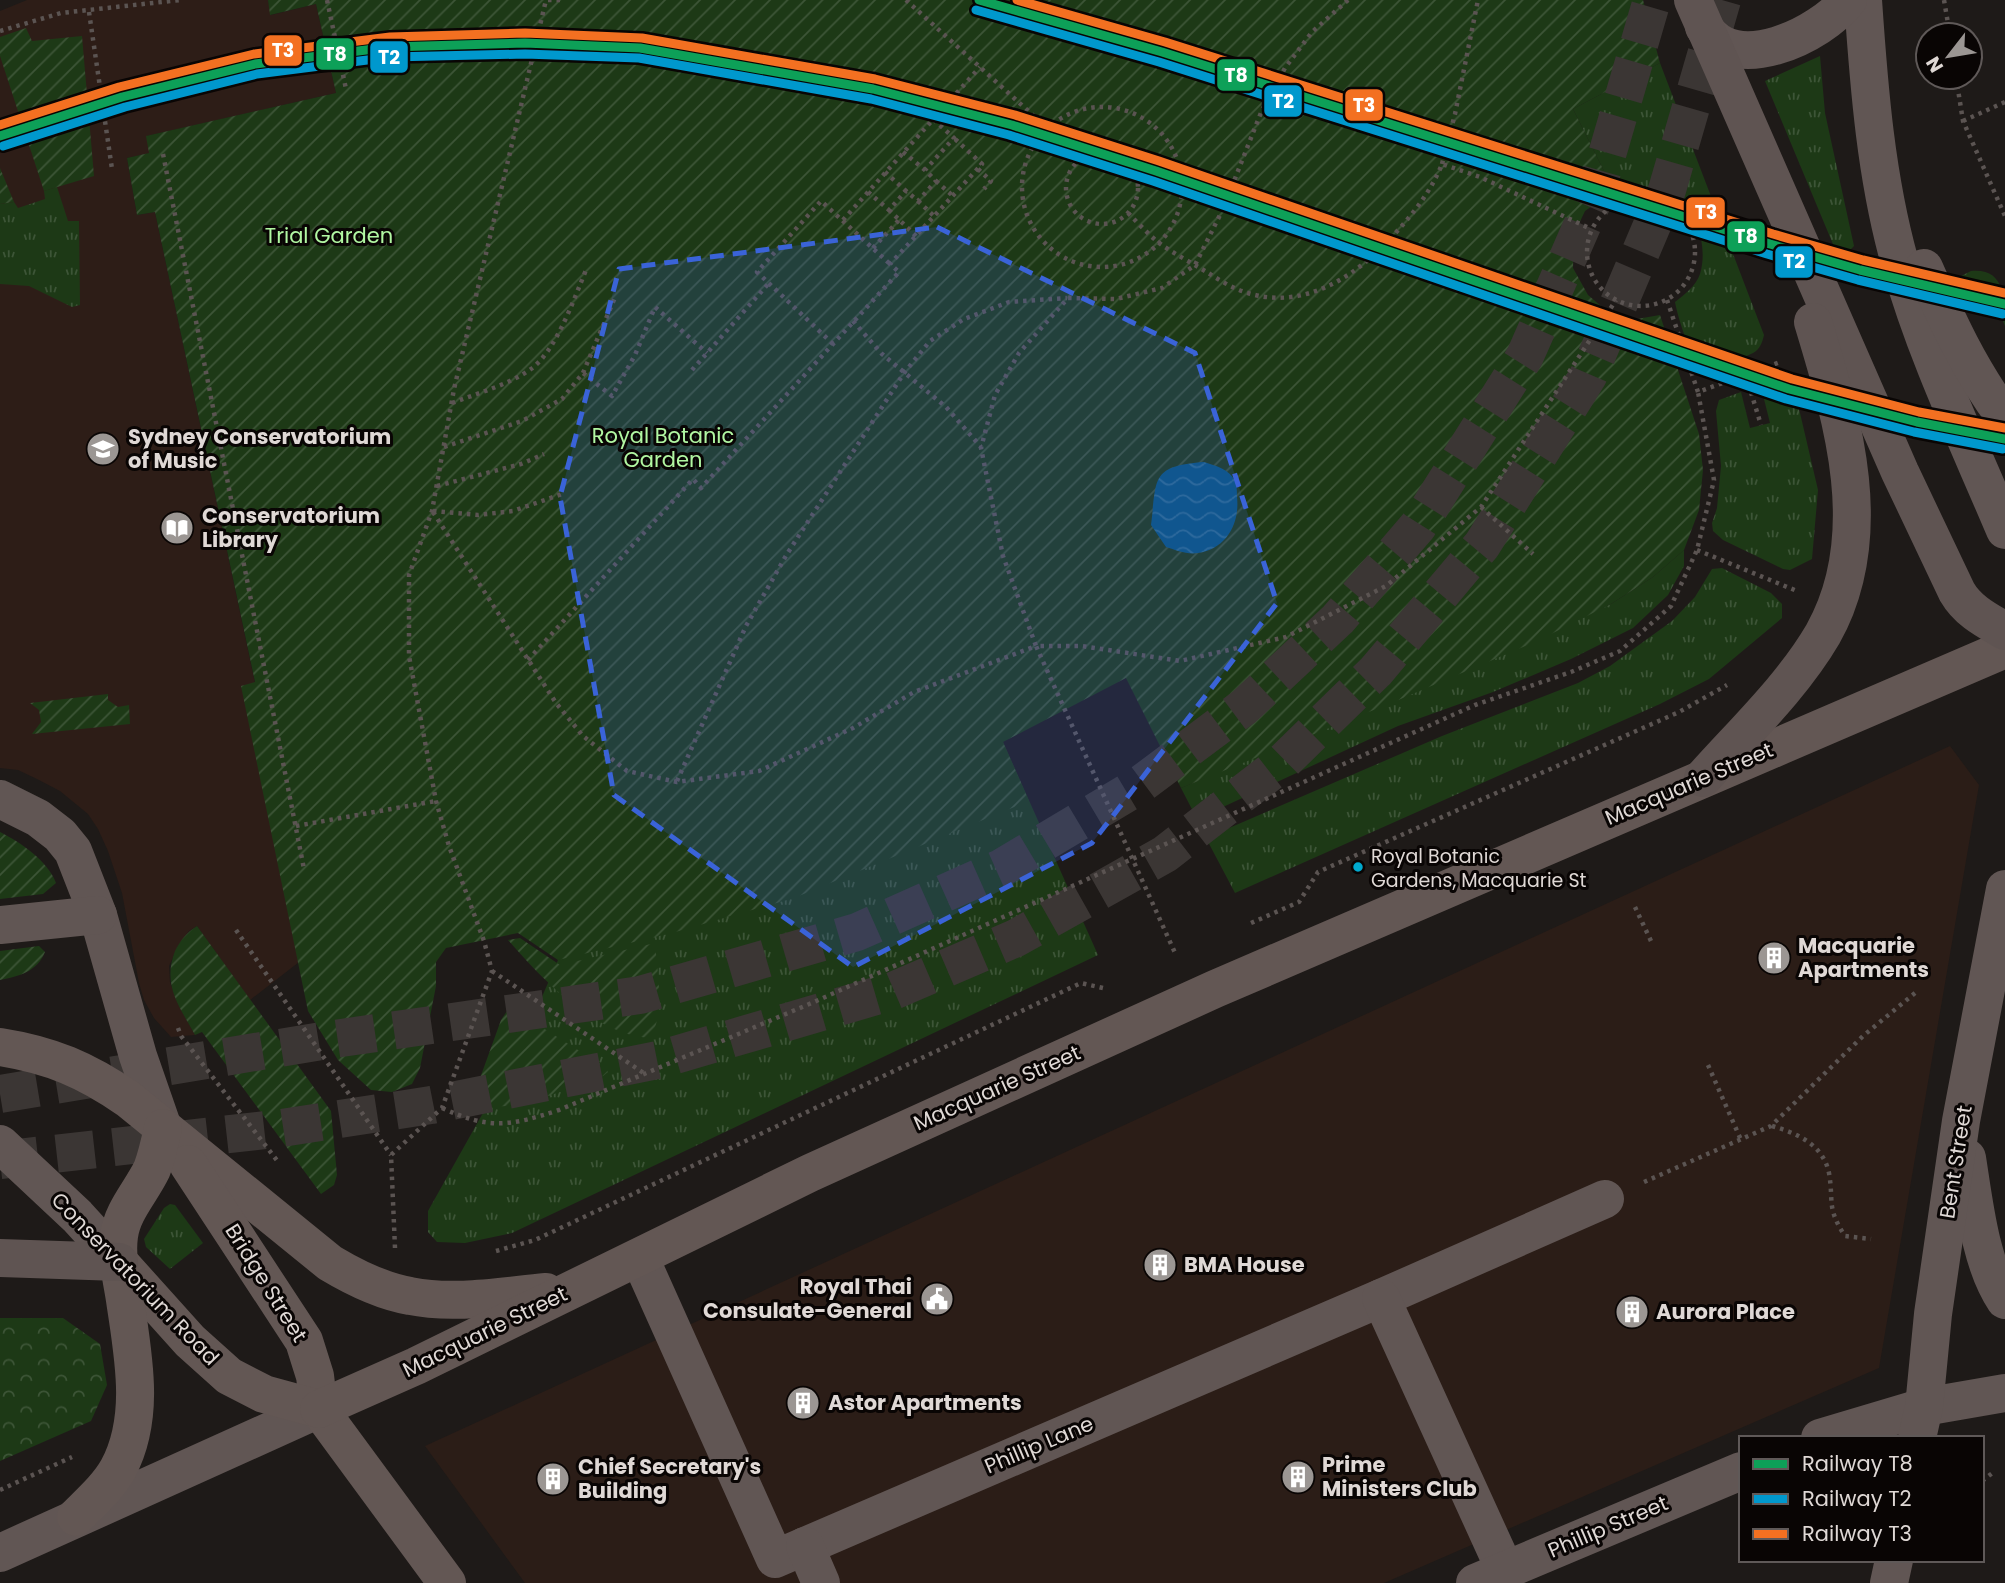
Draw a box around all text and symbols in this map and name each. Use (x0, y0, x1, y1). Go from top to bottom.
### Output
north arrow (1914, 21, 1984, 91)
line badge: T3 (263, 34, 303, 67)
text: T3 (272, 37, 294, 64)
line badge: T8 (315, 37, 355, 71)
line badge: T2 (369, 40, 409, 74)
text: T8 (323, 41, 347, 68)
text: T2 (378, 44, 400, 71)
text: N (1920, 51, 1950, 78)
line badge: T8 (1216, 58, 1256, 92)
text: T8 (1224, 62, 1248, 89)
line badge: T2 (1263, 84, 1303, 118)
text: T2 (1272, 88, 1294, 115)
line badge: T3 (1344, 88, 1384, 122)
text: T3 (1353, 92, 1375, 119)
line badge: T3 (1685, 196, 1726, 229)
text: T3 (1695, 199, 1717, 226)
line badge: T8 (1726, 220, 1766, 253)
park label: Trial Garden (265, 221, 393, 250)
text: T8 (1734, 223, 1758, 250)
line badge: T2 (1774, 245, 1814, 279)
text: T2 (1783, 248, 1805, 275)
park label: Royal Botanic Garden (592, 421, 734, 474)
place label: Sydney Conservatorium of Music (128, 422, 391, 475)
school or university icon: Sydney Conservatorium of Music (84, 430, 122, 468)
place label: Conservatorium Library (202, 501, 380, 554)
library icon: Conservatorium Library (158, 509, 196, 547)
street label: Macquarie Street (1600, 735, 1777, 832)
place label: Royal Botanic Gardens, Macquarie St (1371, 843, 1587, 894)
marker: Royal Botanic Gardens, Macquarie St (1351, 860, 1365, 874)
place label: Macquarie Apartments (1798, 931, 1929, 984)
building icon: Macquarie Apartments (1755, 939, 1793, 977)
street label: Macquarie Street (909, 1038, 1085, 1137)
street label: Bent Street (1932, 1103, 1979, 1221)
street label: Conservatorium Road (45, 1186, 226, 1372)
street label: Bridge Street (219, 1218, 314, 1347)
building icon: BMA House (1141, 1246, 1179, 1284)
place label: BMA House (1184, 1250, 1305, 1279)
place label: Royal Thai Consulate-General (703, 1272, 912, 1325)
street label: Macquarie Street (398, 1279, 572, 1384)
public building icon: Royal Thai Consulate-General (918, 1280, 956, 1318)
building icon: Aurora Place (1613, 1293, 1651, 1331)
place label: Aurora Place (1656, 1297, 1795, 1326)
building icon: Astor Apartments (784, 1384, 822, 1422)
place label: Astor Apartments (828, 1388, 1022, 1417)
street label: Phillip Lane (980, 1409, 1098, 1481)
legend (1739, 1436, 1984, 1562)
text: Railway T8 (1802, 1449, 1913, 1478)
place label: Prime Ministers Club (1322, 1450, 1477, 1503)
place label: Chief Secretary's Building (578, 1452, 761, 1505)
building icon: Prime Ministers Club (1279, 1458, 1317, 1496)
building icon: Chief Secretary's Building (534, 1460, 572, 1498)
text: Railway T2 (1802, 1484, 1912, 1513)
street label: Phillip Street (1543, 1488, 1672, 1565)
text: Railway T3 (1802, 1519, 1912, 1548)

